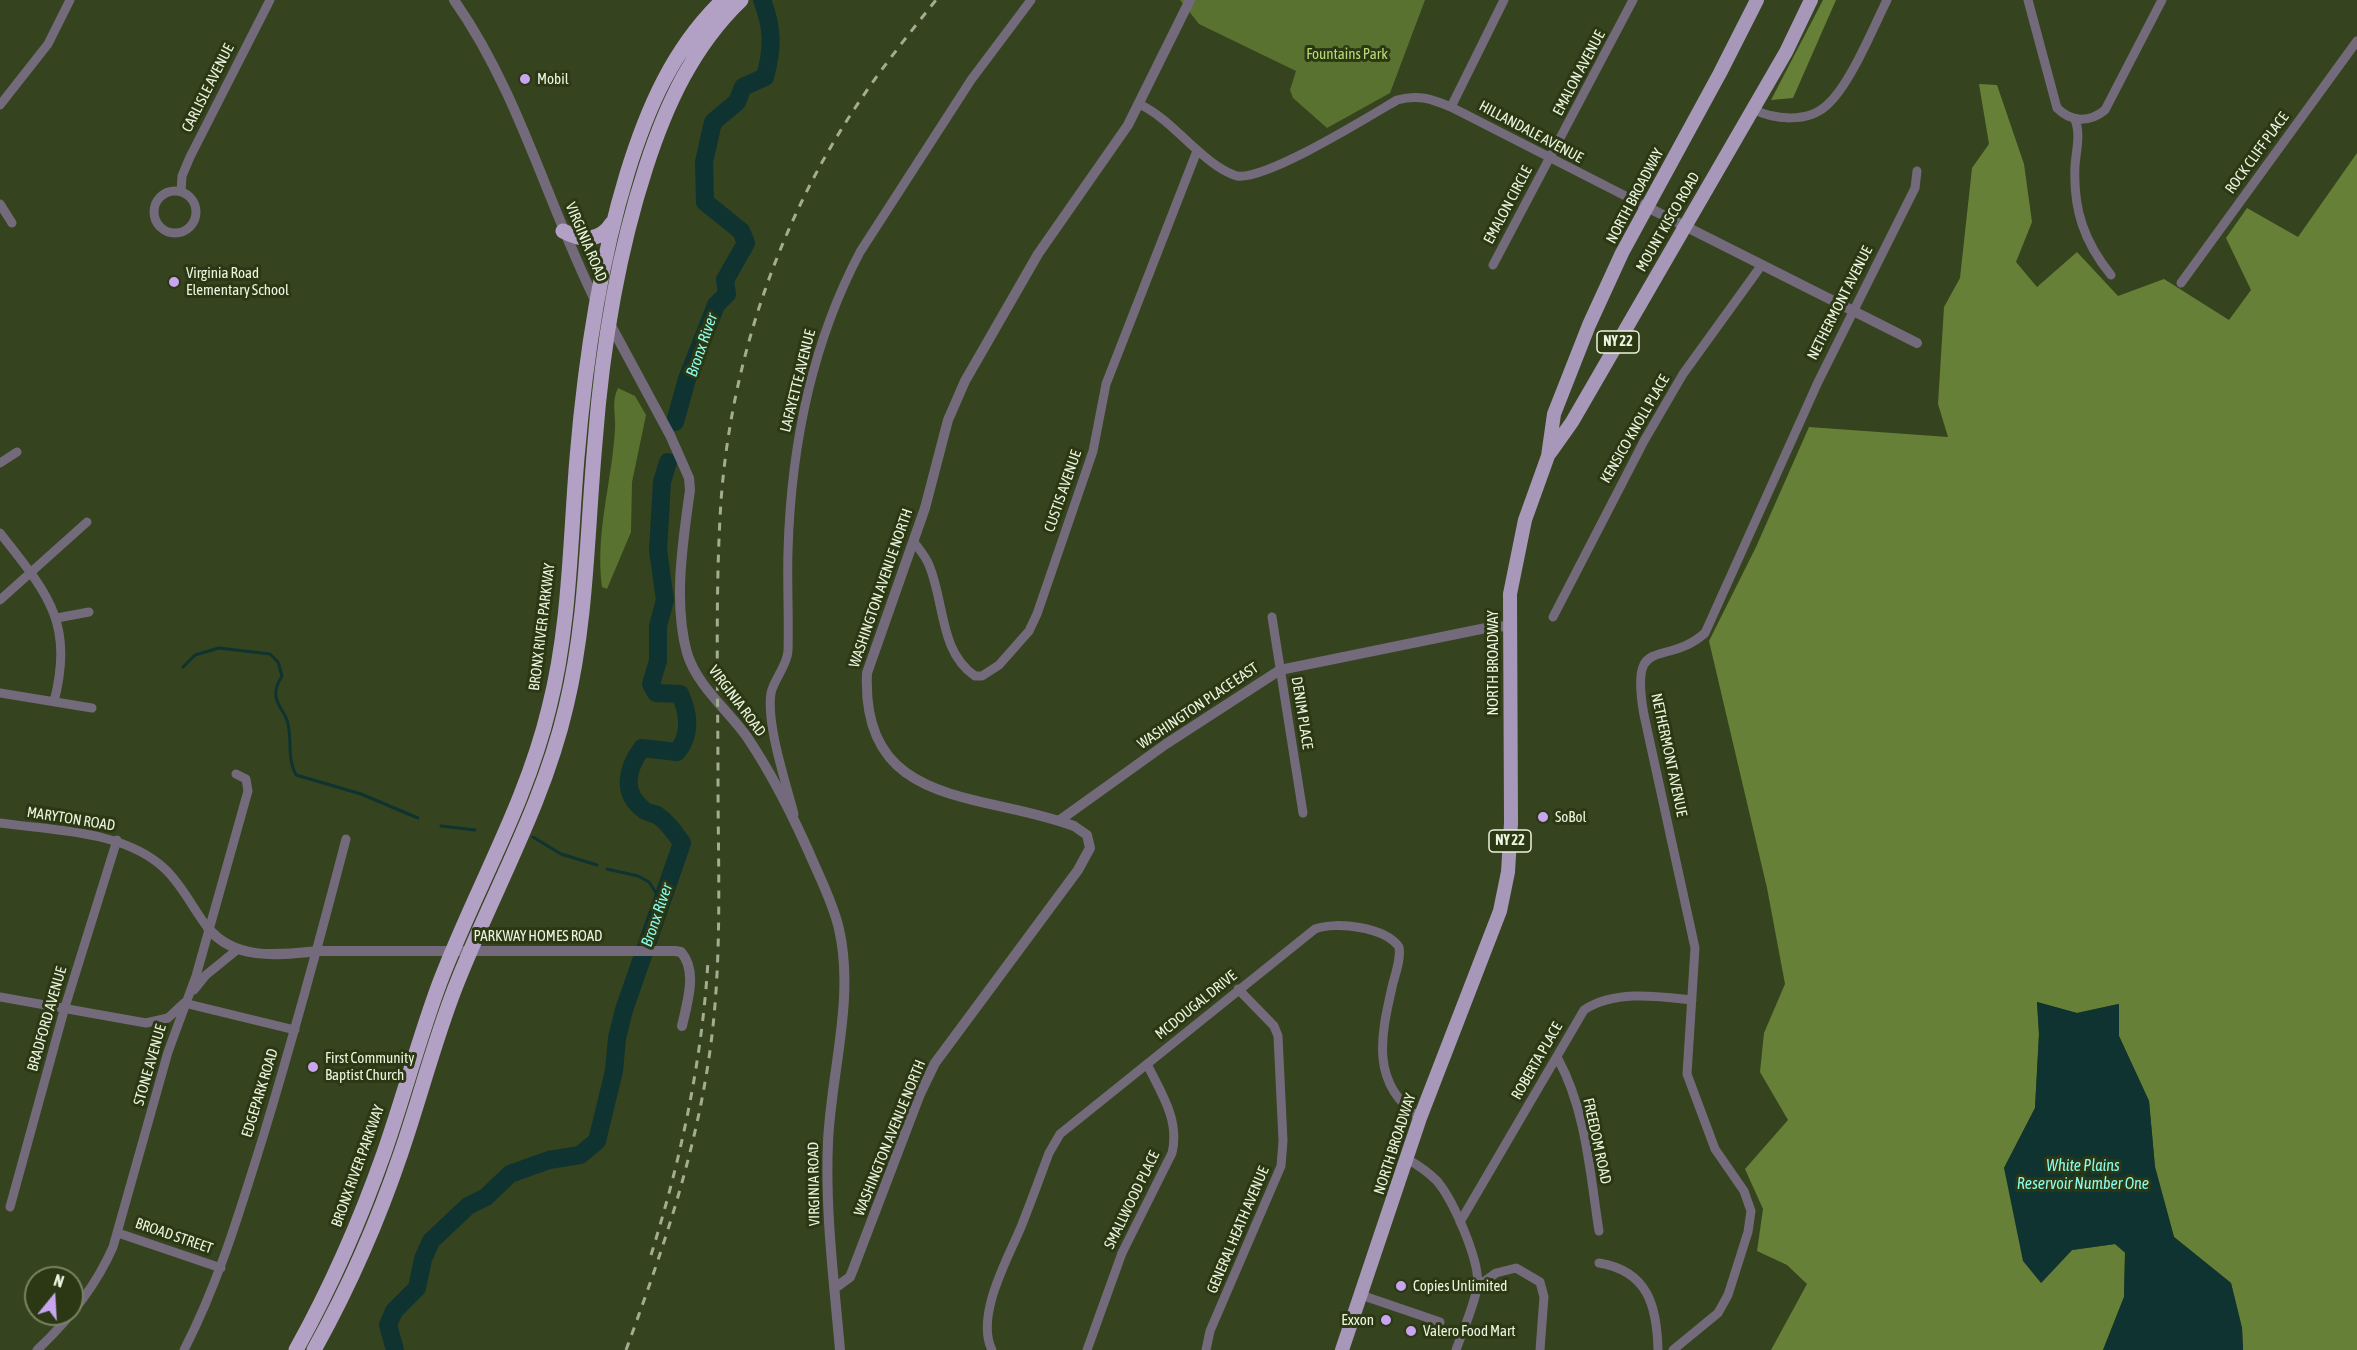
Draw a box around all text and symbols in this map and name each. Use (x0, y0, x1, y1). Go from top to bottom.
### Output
street label: EMALON AVENUE (1549, 27, 1609, 119)
street label: CARLISLE AVENUE (178, 41, 238, 135)
park label: Fountains Park (1306, 45, 1388, 63)
place label: Mobil (537, 70, 569, 88)
marker: Mobil (518, 72, 532, 86)
street label: HILLANDALE AVENUE (1476, 97, 1586, 167)
street label: ROCK CLIFF PLACE (2221, 109, 2293, 197)
street label: NORTH BROADWAY (1602, 145, 1668, 247)
street label: EMALON CIRCLE (1480, 163, 1536, 247)
street label: MOUNT KISCO ROAD (1632, 169, 1704, 275)
street label: VIRGINIA ROAD (561, 200, 611, 284)
street label: NETHERMONT AVENUE (1803, 243, 1877, 363)
place label: Virginia Road Elementary School (186, 264, 289, 299)
marker: Virginia Road Elementary School (167, 275, 181, 289)
water label: Bronx River (682, 311, 722, 379)
street label: LAFAYETTE AVENUE (777, 328, 819, 434)
road number: NY 22 (1597, 331, 1639, 353)
street label: KENSICO KNOLL PLACE (1597, 372, 1673, 486)
street label: CUSTIS AVENUE (1041, 448, 1085, 534)
street label: WASHINGTON AVENUE NORTH (845, 506, 917, 670)
street label: BRONX RIVER PARKWAY (525, 562, 559, 692)
street label: NORTH BROADWAY (1484, 610, 1502, 716)
street label: WASHINGTON PLACE EAST (1134, 659, 1262, 753)
street label: VIRGINIA ROAD (704, 662, 770, 740)
street label: DENIM PLACE (1287, 675, 1317, 751)
street label: NETHERMONT AVENUE (1647, 692, 1691, 818)
street label: MARYTON ROAD (26, 803, 116, 835)
place label: SoBol (1555, 808, 1586, 826)
marker: SoBol (1536, 810, 1550, 824)
road number: NY 22 (1489, 830, 1531, 852)
water label: Bronx River (637, 881, 677, 949)
street label: PARKWAY HOMES ROAD (474, 927, 602, 945)
street label: BRADFORD AVENUE (23, 965, 71, 1073)
street label: MCDOUGAL DRIVE (1152, 967, 1240, 1043)
street label: ROBERTA PLACE (1508, 1019, 1566, 1103)
street label: STONE AVENUE (130, 1022, 170, 1108)
street label: EDGEPARK ROAD (238, 1046, 282, 1140)
place label: First Community Baptist Church (325, 1049, 414, 1084)
street label: WASHINGTON AVENUE NORTH (850, 1057, 930, 1219)
marker: First Community Baptist Church (306, 1060, 320, 1074)
street label: NORTH BROADWAY (1370, 1091, 1420, 1197)
street label: FREEDOM ROAD (1579, 1096, 1615, 1186)
street label: BRONX RIVER PARKWAY (328, 1103, 388, 1229)
street label: VIRGINIA ROAD (804, 1142, 824, 1226)
street label: SMALLWOOD PLACE (1100, 1148, 1164, 1252)
water label: White Plains Reservoir Number One (2017, 1156, 2149, 1194)
street label: GENERAL HEATH AVENUE (1203, 1164, 1273, 1296)
street label: BROAD STREET (133, 1214, 215, 1258)
north arrow (24, 1266, 84, 1326)
text: N (52, 1271, 66, 1291)
place label: Copies Unlimited (1413, 1277, 1507, 1295)
marker: Copies Unlimited (1394, 1279, 1408, 1293)
place label: Exxon (1341, 1311, 1374, 1329)
marker: Exxon (1379, 1313, 1393, 1327)
place label: Valero Food Mart (1423, 1322, 1516, 1340)
marker: Valero Food Mart (1404, 1324, 1418, 1338)

